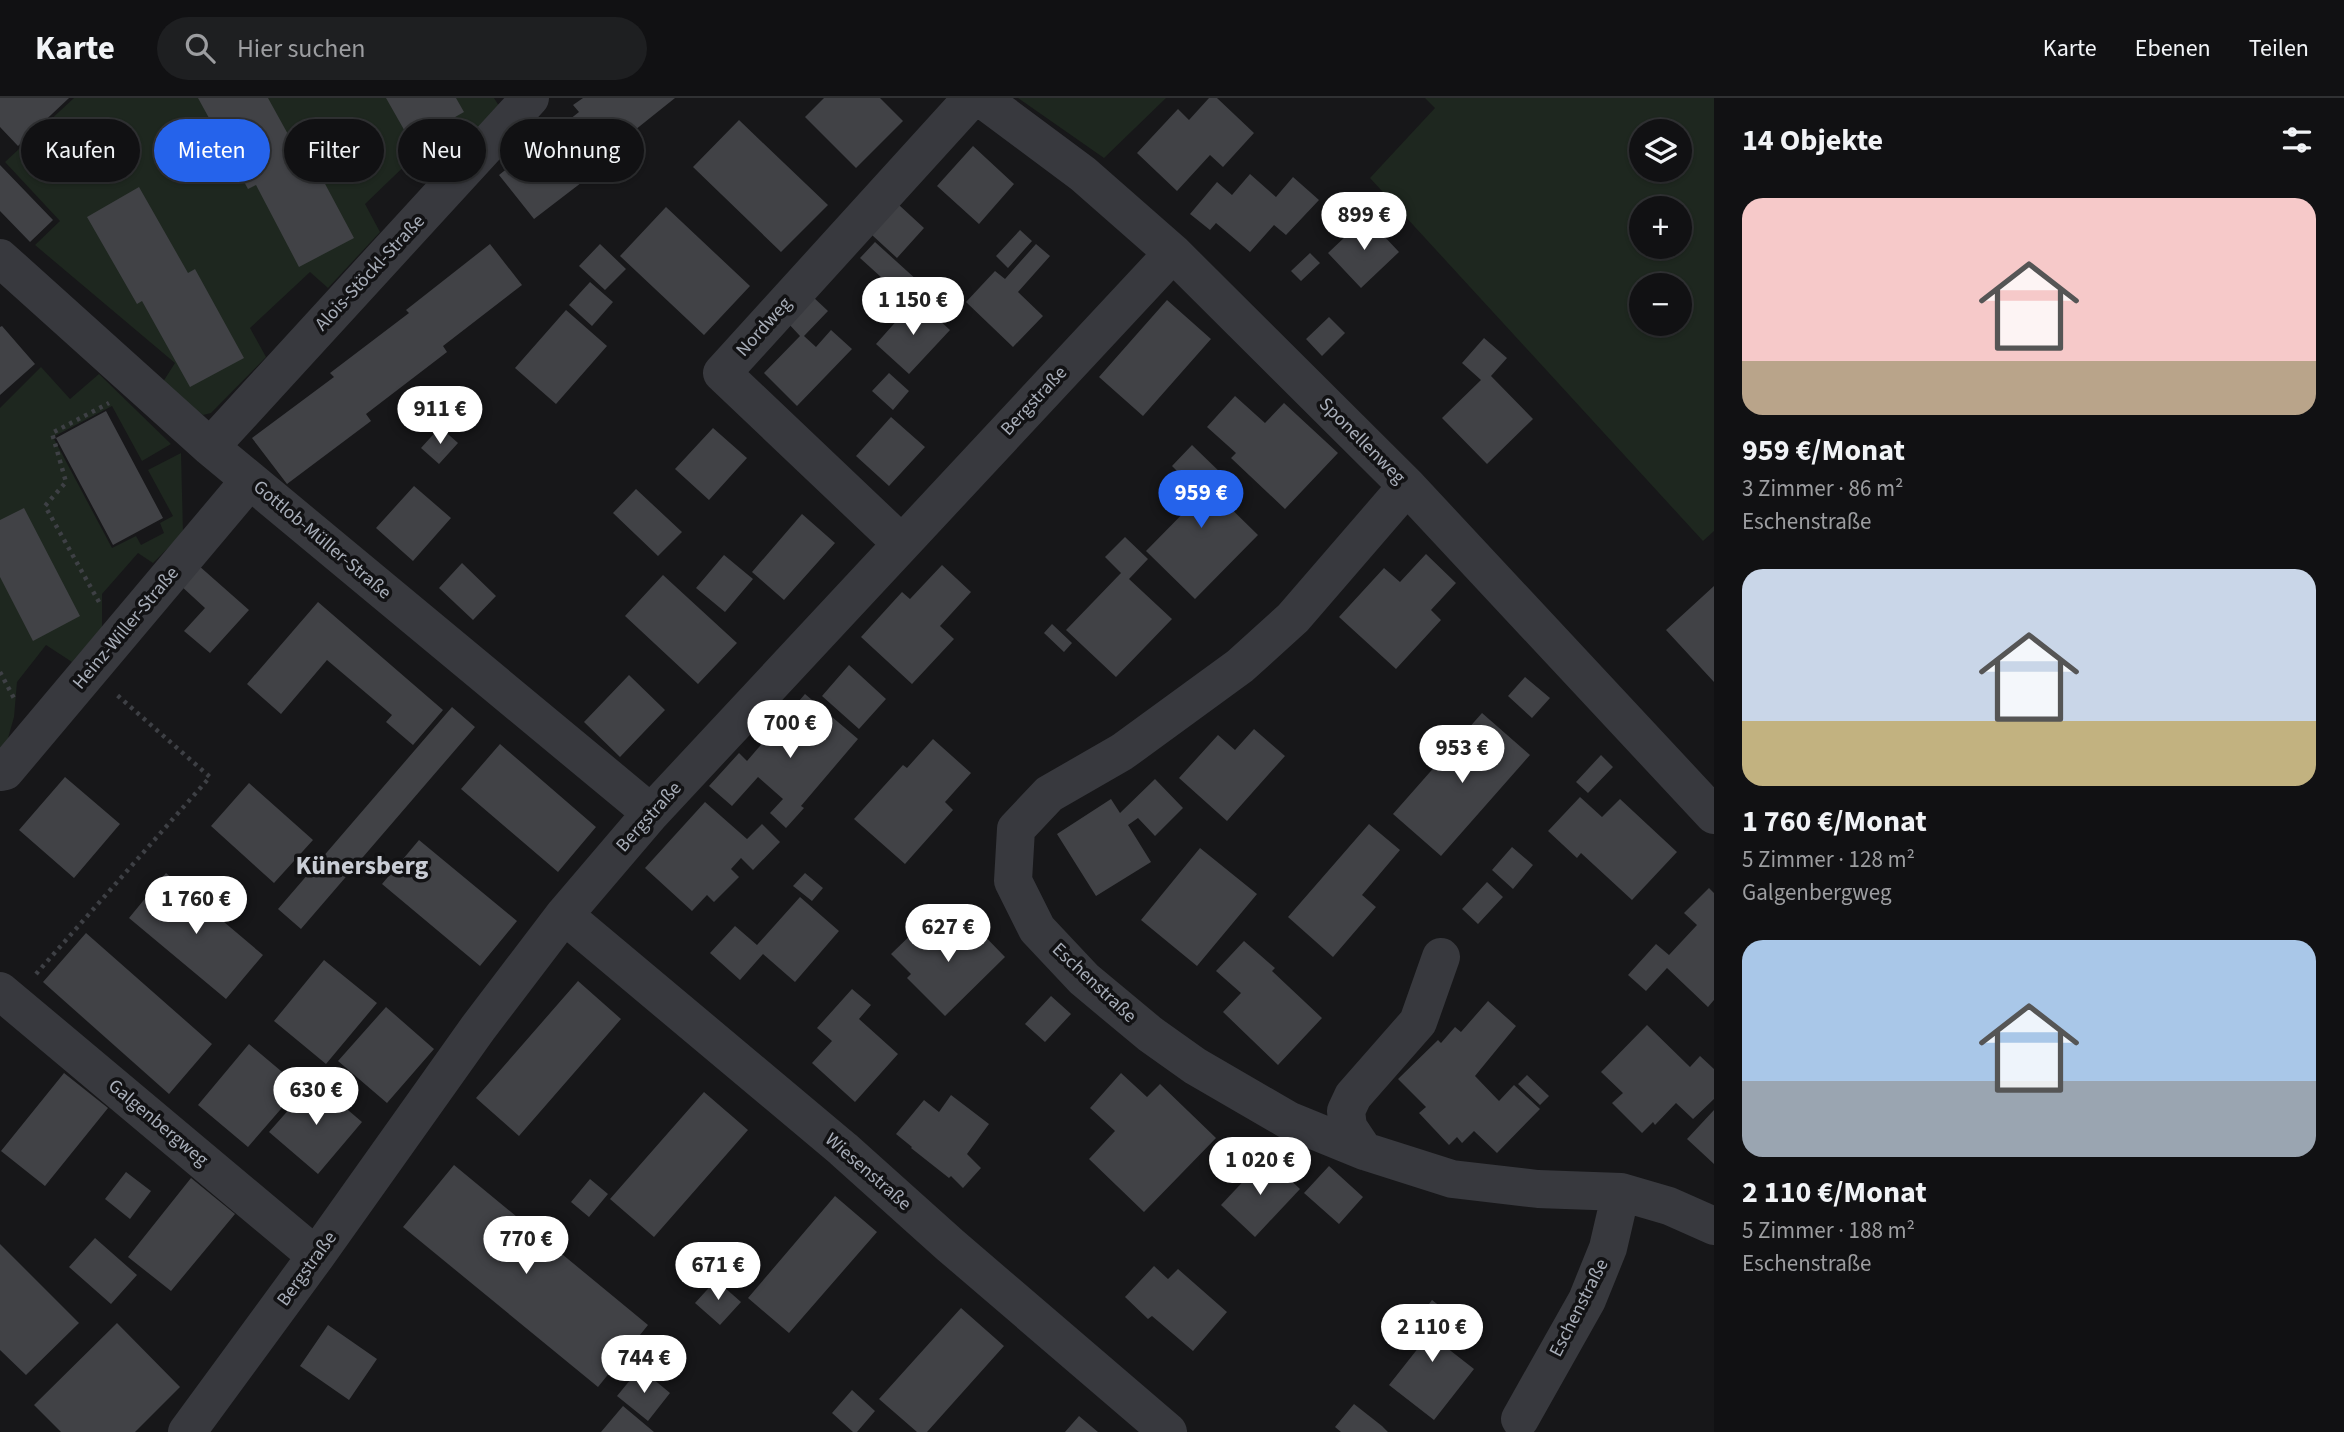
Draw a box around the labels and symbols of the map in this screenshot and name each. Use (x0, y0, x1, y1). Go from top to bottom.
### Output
pin: 899 € (1315, 192, 1413, 252)
street label: Alois-Stöckl-Straße (309, 209, 431, 337)
pin: 1 150 € (848, 278, 978, 337)
street label: Nordweg (730, 291, 798, 363)
street label: Bergstraße (995, 360, 1073, 442)
pin: 911 € (391, 386, 489, 446)
street label: Sponellenweg (1313, 392, 1412, 491)
pin: 959 € (1152, 470, 1250, 530)
street label: Gottlob-Müller-Straße (247, 474, 397, 606)
street label: Heinz-Willer-Straße (66, 561, 186, 695)
pin: 700 € (741, 700, 839, 760)
pin: 953 € (1413, 726, 1511, 785)
street label: Bergstraße (610, 776, 688, 858)
district label: Künersberg (296, 847, 428, 884)
pin: 1 760 € (131, 876, 261, 936)
pin: 627 € (899, 904, 997, 964)
street label: Eschenstraße (1046, 937, 1142, 1029)
pin: 630 € (267, 1068, 365, 1127)
street label: Galgenbergweg (102, 1073, 214, 1173)
street label: Wiesenstraße (819, 1127, 917, 1217)
pin: 1 020 € (1195, 1138, 1325, 1197)
pin: 770 € (477, 1216, 575, 1276)
street label: Bergstraße (271, 1226, 343, 1312)
pin: 671 € (669, 1242, 767, 1302)
street label: Eschenstraße (1543, 1254, 1615, 1362)
pin: 2 110 € (1367, 1304, 1497, 1364)
pin: 744 € (595, 1336, 693, 1395)

